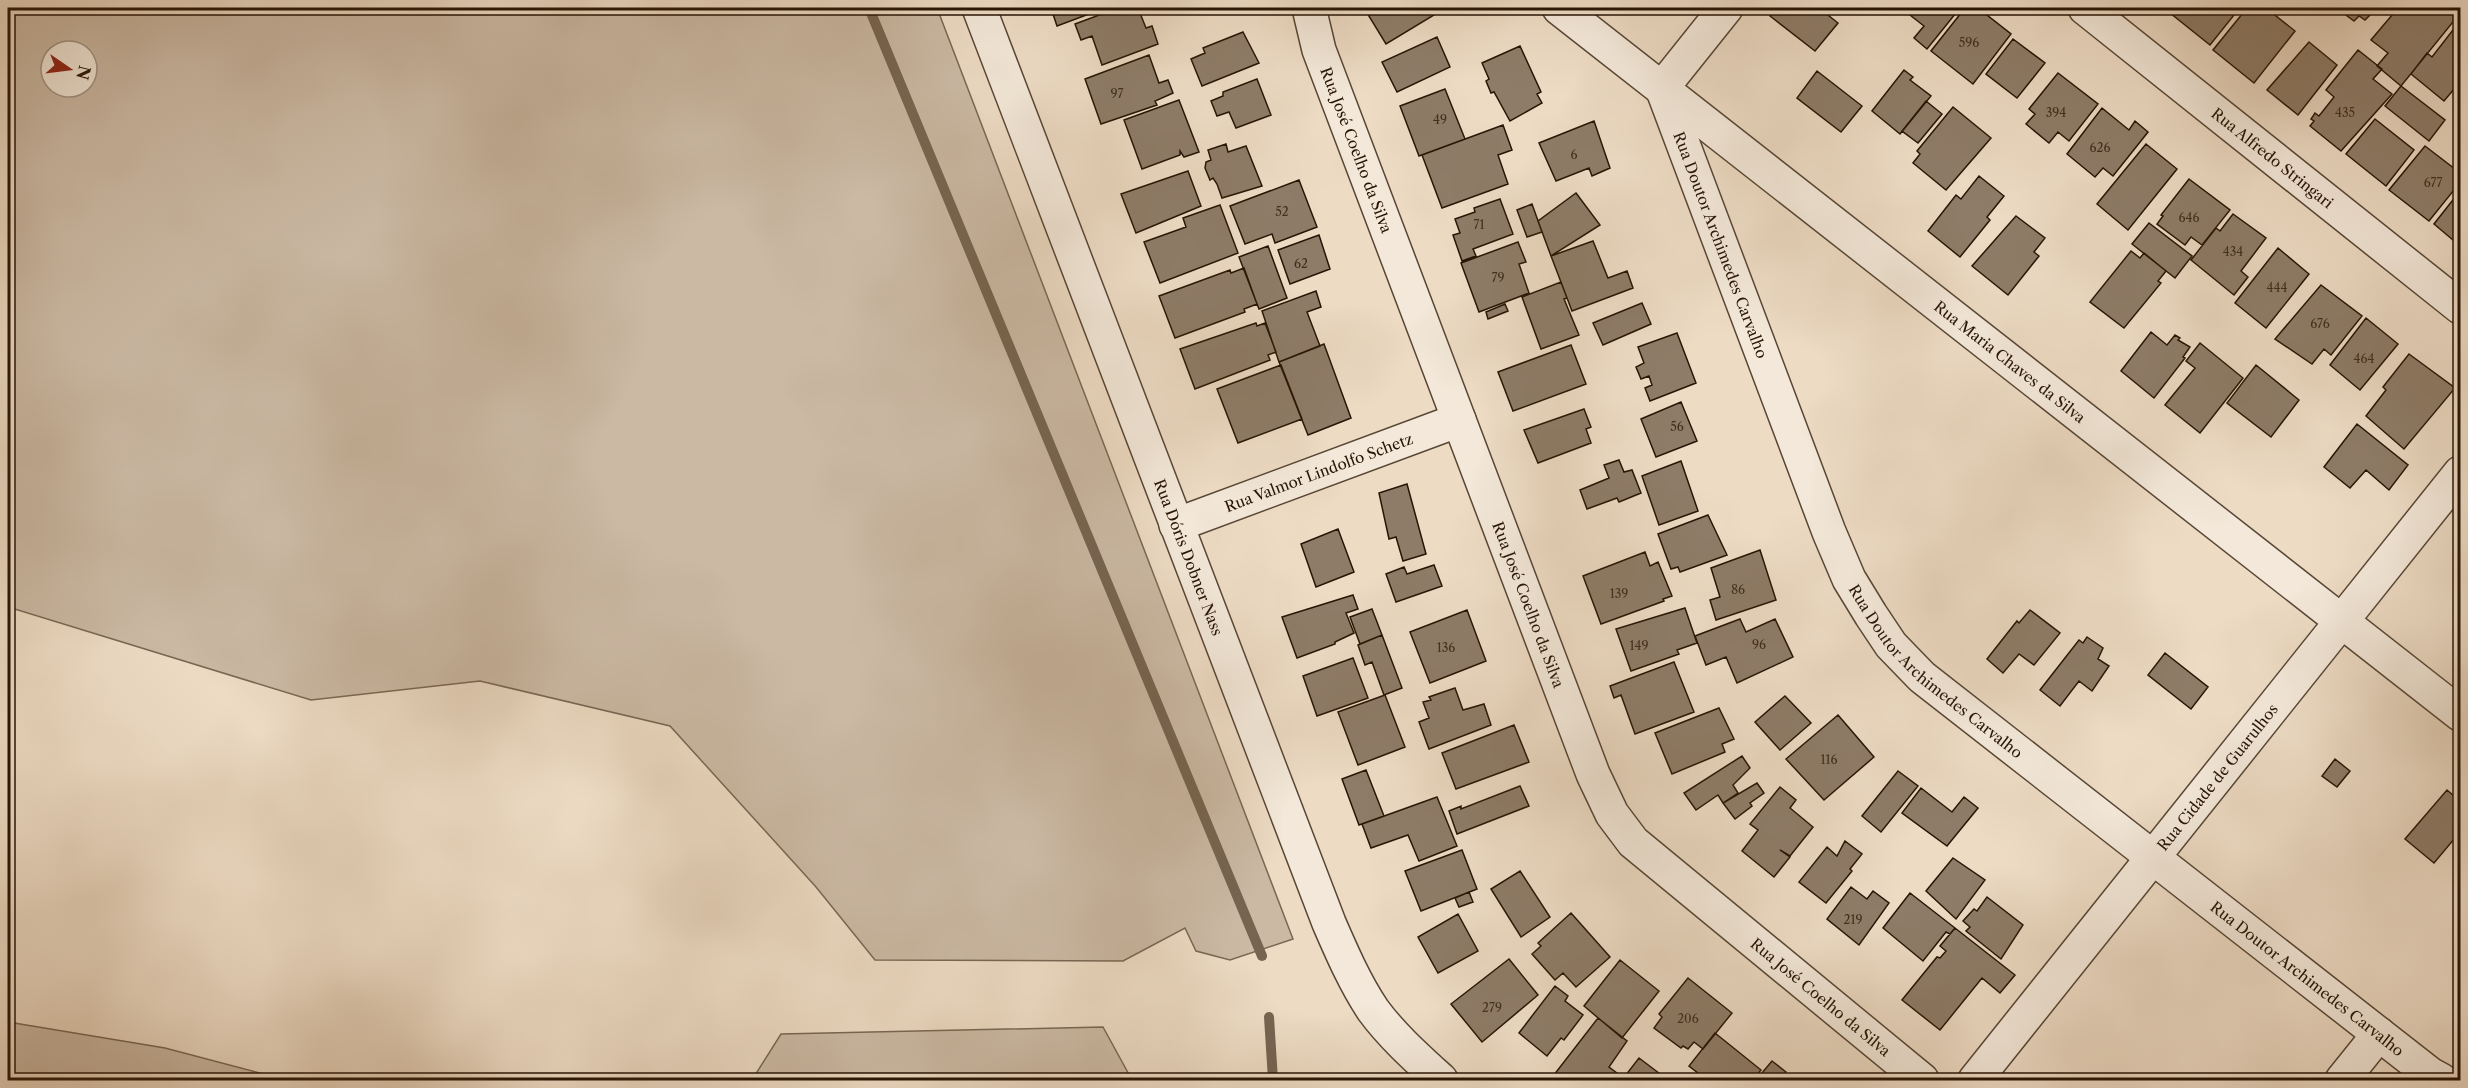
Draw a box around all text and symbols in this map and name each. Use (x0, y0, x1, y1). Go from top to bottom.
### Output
house number: 596 (1959, 35, 1979, 50)
north arrow (39, 39, 99, 99)
text: N (72, 63, 95, 82)
street label: Rua José Coelho da Silva (1317, 64, 1397, 236)
house number: 97 (1111, 86, 1124, 101)
street label: Rua Alfredo Stringari (2208, 103, 2338, 212)
house number: 394 (2046, 105, 2066, 120)
house number: 435 (2335, 105, 2355, 120)
house number: 49 (1433, 112, 1447, 127)
street label: Rua Doutor Archimedes Carvalho (1670, 129, 1772, 361)
house number: 626 (2090, 140, 2110, 155)
house number: 6 (1570, 147, 1578, 162)
house number: 677 (2424, 175, 2442, 190)
house number: 52 (1275, 204, 1289, 219)
house number: 646 (2179, 210, 2200, 225)
house number: 71 (1474, 217, 1484, 232)
house number: 434 (2223, 244, 2243, 259)
house number: 62 (1294, 256, 1308, 271)
house number: 79 (1492, 270, 1504, 285)
house number: 444 (2267, 280, 2287, 295)
street label: Rua Maria Chaves da Silva (1931, 296, 2090, 427)
house number: 676 (2310, 316, 2330, 331)
house number: 464 (2354, 351, 2375, 366)
house number: 56 (1670, 419, 1684, 434)
street label: Rua Valmor Lindolfo Schetz (1222, 428, 1415, 516)
street label: Rua Dóris Dobner Nass (1151, 476, 1228, 638)
street label: Rua José Coelho da Silva (1489, 519, 1569, 690)
street label: Rua Doutor Archimedes Carvalho (1845, 581, 2027, 762)
house number: 86 (1731, 582, 1745, 597)
house number: 139 (1610, 586, 1628, 601)
house number: 96 (1752, 637, 1766, 652)
house number: 149 (1629, 638, 1649, 653)
house number: 136 (1437, 640, 1455, 655)
street label: Rua Cidade de Guarulhos (2153, 700, 2282, 854)
house number: 116 (1820, 752, 1838, 767)
street label: Rua Doutor Archimedes Carvalho (2207, 897, 2408, 1060)
house number: 219 (1844, 912, 1862, 927)
street label: Rua José Coelho da Silva (1747, 934, 1895, 1060)
house number: 279 (1482, 1000, 1502, 1015)
house number: 206 (1677, 1011, 1699, 1026)

